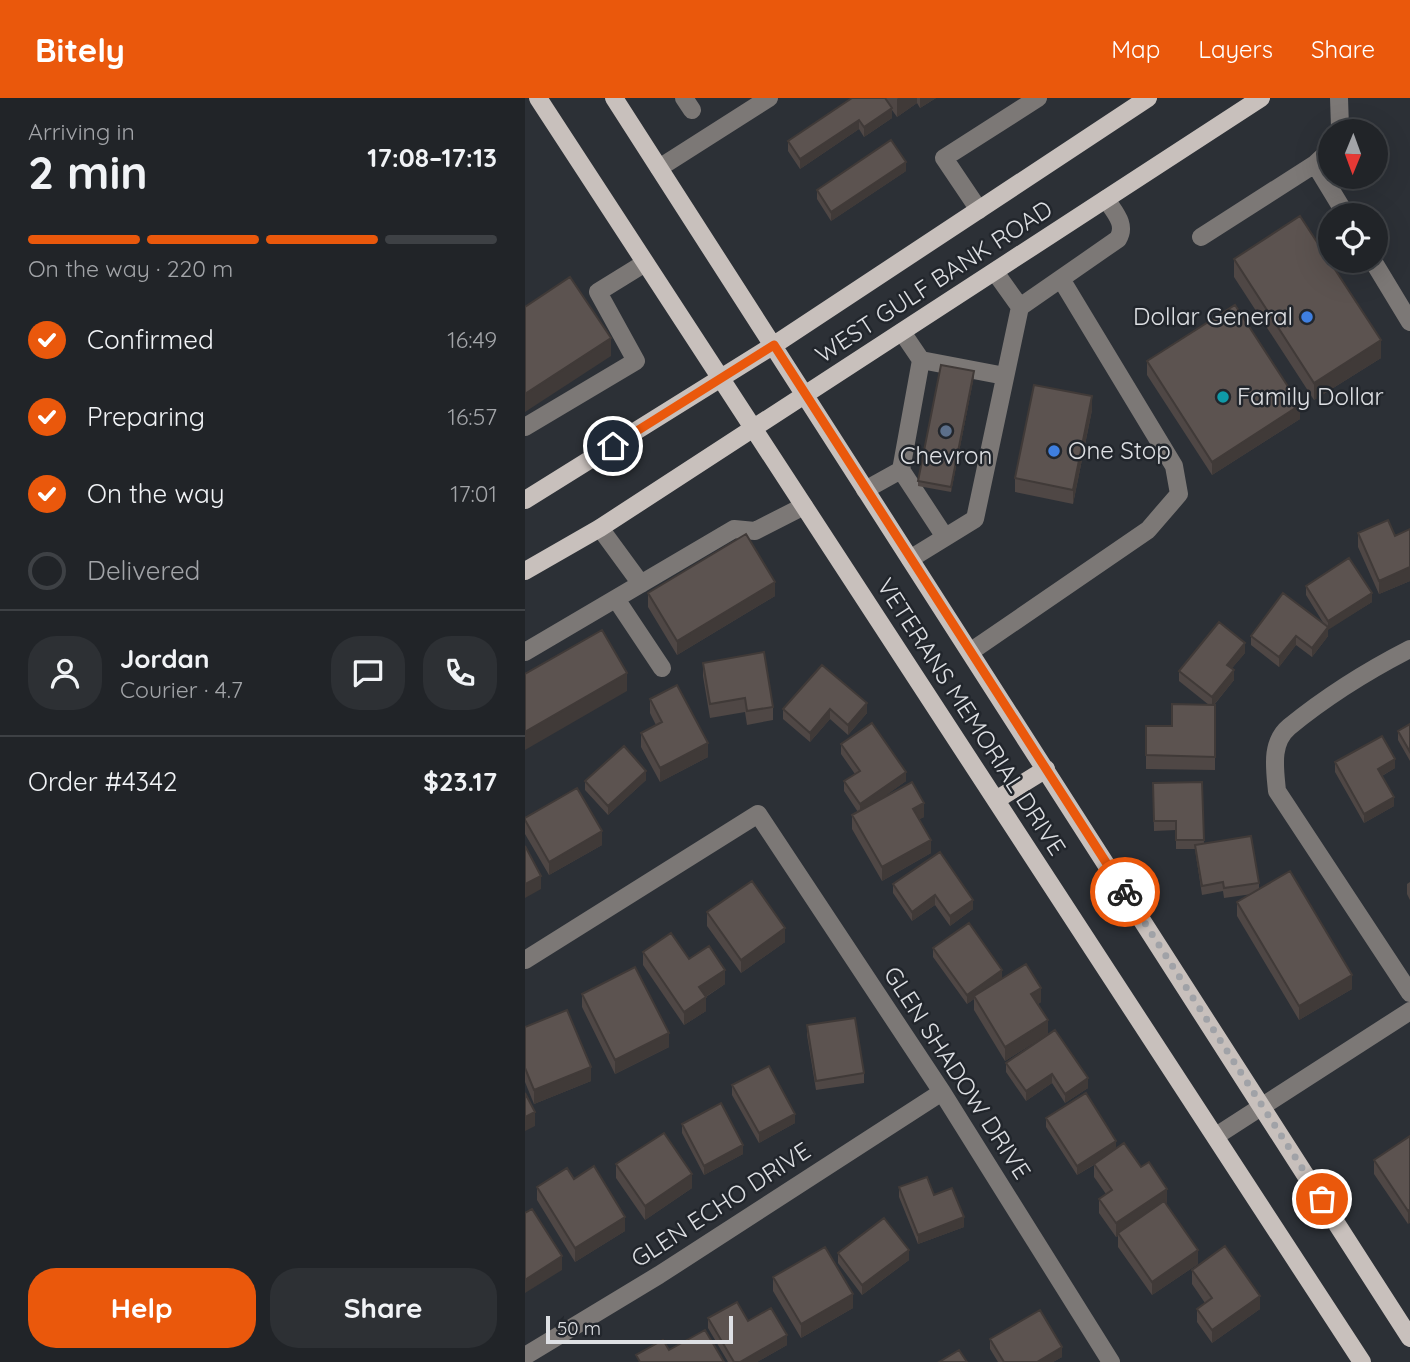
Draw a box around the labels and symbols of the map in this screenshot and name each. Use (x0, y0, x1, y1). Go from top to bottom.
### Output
north arrow (1318, 119, 1388, 189)
street label: WEST GULF BANK ROAD (809, 193, 1057, 369)
place label: Dollar General (1133, 301, 1293, 331)
marker: Dollar General (1299, 309, 1315, 325)
place label: Family Dollar (1237, 381, 1384, 411)
marker: Family Dollar (1215, 389, 1231, 405)
pin (583, 416, 643, 476)
marker: Chevron (938, 423, 954, 439)
place label: One Stop (1068, 435, 1171, 465)
place label: Chevron (900, 440, 992, 470)
marker: One Stop (1046, 443, 1062, 459)
street label: VETERANS MEMORIAL DRIVE (871, 572, 1073, 861)
courier (1090, 857, 1160, 927)
street label: GLEN SHADOW DRIVE (878, 960, 1038, 1184)
street label: GLEN ECHO DRIVE (625, 1135, 816, 1273)
pin (1292, 1169, 1352, 1229)
scale bar (546, 1313, 733, 1345)

